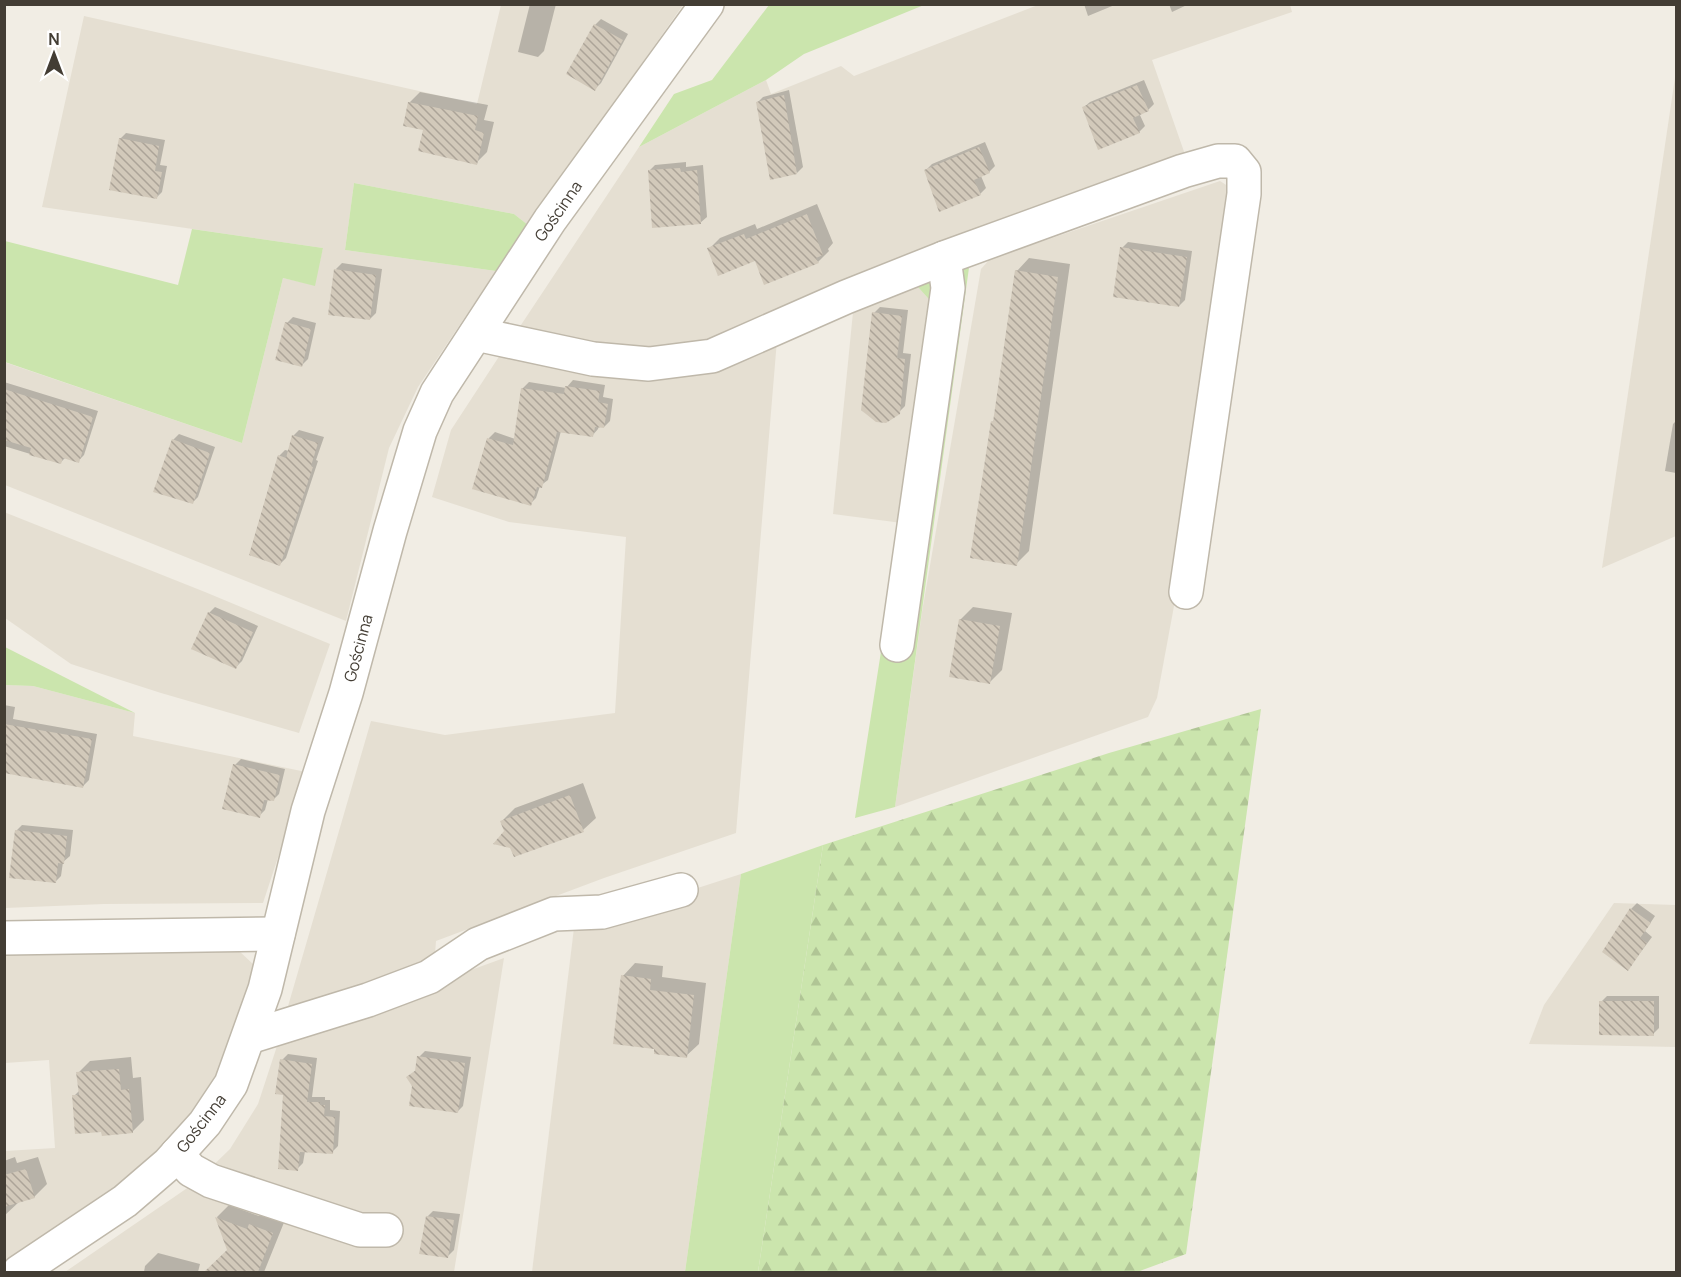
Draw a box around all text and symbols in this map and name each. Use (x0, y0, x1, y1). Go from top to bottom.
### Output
north arrow (24, 24, 84, 84)
text: N (48, 28, 60, 50)
street label: Gościnna (529, 176, 587, 246)
street label: Gościnna (338, 612, 378, 684)
street label: Gościnna (171, 1089, 231, 1157)

